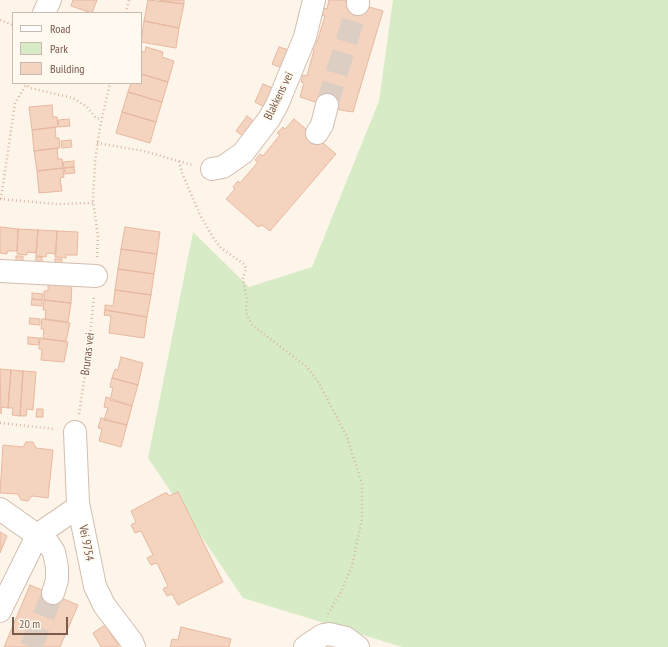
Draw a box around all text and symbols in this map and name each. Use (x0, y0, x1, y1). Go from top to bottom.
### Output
legend (12, 12, 142, 84)
text: Road (50, 21, 70, 36)
text: Park (50, 41, 68, 56)
text: Building (50, 61, 85, 76)
street label: Blakkens vei (261, 70, 297, 122)
street label: Brunas vei (78, 332, 98, 376)
street label: Vei 9754 (75, 524, 97, 562)
scale bar (14, 609, 70, 635)
text: 20 m (19, 616, 40, 631)

